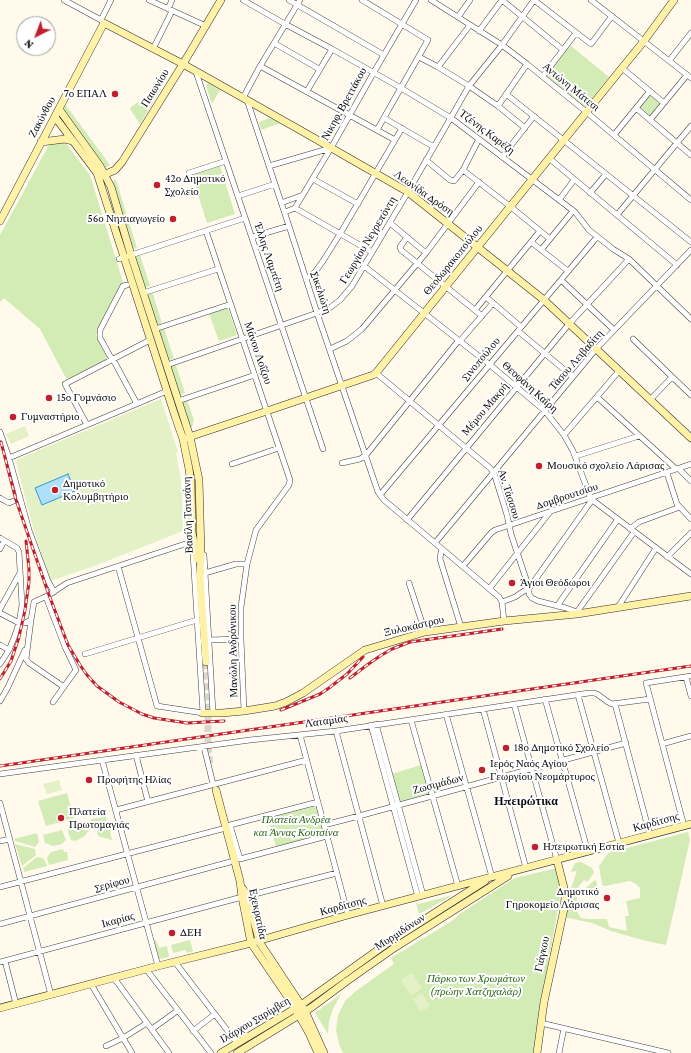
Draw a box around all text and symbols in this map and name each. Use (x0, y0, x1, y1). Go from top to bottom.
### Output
north arrow (16, 16, 56, 56)
text: N (22, 37, 35, 51)
street label: Αντώνη Μάτεσι (540, 60, 602, 114)
street label: Νικηφ. Βρεττάκου (318, 65, 370, 143)
street label: Παιωνίου (138, 66, 172, 110)
place label: 7ο ΕΠΑΛ (64, 87, 107, 101)
marker: 7ο ΕΠΑΛ (110, 89, 120, 99)
street label: Ζακύνθου (26, 94, 58, 140)
street label: Τζένης Καρέζη (457, 107, 517, 157)
street label: Λεωνίδα Δρόση (391, 167, 457, 219)
place label: 42ο Δημοτικό Σχολείο (165, 172, 226, 198)
marker: 42ο Δημοτικό Σχολείο (152, 180, 162, 190)
street label: Γεωργίου Νεγρεπόντη (337, 194, 399, 286)
place label: 56ο Νηπιαγωγείο (88, 212, 165, 226)
marker: 56ο Νηπιαγωγείο (168, 214, 178, 224)
street label: Έλλης Λαμπέτη (251, 221, 287, 293)
street label: Θεοδωρακοπούλου (421, 222, 485, 298)
street label: Σικελιώτη (308, 270, 334, 316)
street label: Μάνου Λοΐζου (241, 320, 275, 386)
street label: Τάσου Λειβαδίτη (546, 327, 606, 393)
street label: Σινοπούλου (459, 335, 503, 383)
street label: Θεοφάνη Καΐρη (499, 359, 561, 415)
street label: Μέμου Μακρή (459, 380, 511, 438)
place label: 15ο Γυμνάσιο (57, 391, 116, 405)
marker: 15ο Γυμνάσιο (44, 393, 54, 403)
place label: Γυμναστήριο (21, 410, 79, 424)
marker: Γυμναστήριο (8, 412, 18, 422)
place label: Μουσικό σχολείο Λάρισας (547, 459, 664, 473)
marker: Μουσικό σχολείο Λάρισας (534, 461, 544, 471)
street label: Αν. Τάσσου (495, 468, 523, 520)
street label: Βασίλη Τσιτσάνη (180, 476, 196, 554)
place label: Δημοτικό Κολυμβητήριο (63, 477, 128, 503)
street label: Δομβρουτσίου (534, 480, 600, 512)
marker: Δημοτικό Κολυμβητήριο (50, 485, 60, 495)
place label: Άγιοι Θεόδωροι (520, 576, 590, 590)
marker: Άγιοι Θεόδωροι (507, 578, 517, 588)
street label: Μανώλη Ανδρόνικου (226, 604, 240, 698)
street label: Ξυλοκάστρου (383, 613, 445, 639)
street label: Λαταμίας (304, 711, 348, 731)
place label: 18ο Δημοτικό Σχολείο (514, 741, 609, 755)
marker: 18ο Δημοτικό Σχολείο (501, 743, 511, 753)
place label: Ιερός Ναός Αγίου Γεωργίου Νεομάρτυρος (490, 757, 595, 783)
marker: Ιερός Ναός Αγίου Γεωργίου Νεομάρτυρος (477, 765, 487, 775)
street label: Ζωσιμάδων (411, 771, 465, 797)
place label: Προφήτης Ηλίας (97, 773, 171, 787)
marker: Προφήτης Ηλίας (84, 775, 94, 785)
district label: Ηπειρώτικα (494, 794, 558, 808)
place label: Πλατεία Πρωτομαγιάς (69, 805, 129, 831)
street label: Καρδίτσης (631, 809, 681, 835)
marker: Πλατεία Πρωτομαγιάς (56, 813, 66, 823)
park label: Πλατεία Ανδρέα και Άννας Κουτσίνα (254, 813, 338, 839)
place label: Ηπειρωτική Εστία (543, 840, 625, 854)
marker: Ηπειρωτική Εστία (530, 842, 540, 852)
street label: Σερίφου (93, 873, 131, 895)
place label: Δημοτικό Γηροκομείο Λάρισας (506, 885, 599, 911)
street label: Εχεκρατίδα (246, 888, 270, 940)
street label: Καρδίτσης (318, 893, 368, 919)
marker: Δημοτικό Γηροκομείο Λάρισας (602, 893, 612, 903)
street label: Ικαρίας (100, 909, 136, 931)
street label: Μυρμιδόνων (372, 911, 428, 953)
place label: ΔΕΗ (180, 926, 202, 940)
marker: ΔΕΗ (167, 928, 177, 938)
street label: Γιάγκου (532, 935, 552, 973)
park label: Πάρκο των Χρωμάτων (πρώην Χατζηχαλάρ) (427, 972, 525, 998)
street label: Ιλάρχου Σαρίμβεη (218, 994, 292, 1046)

